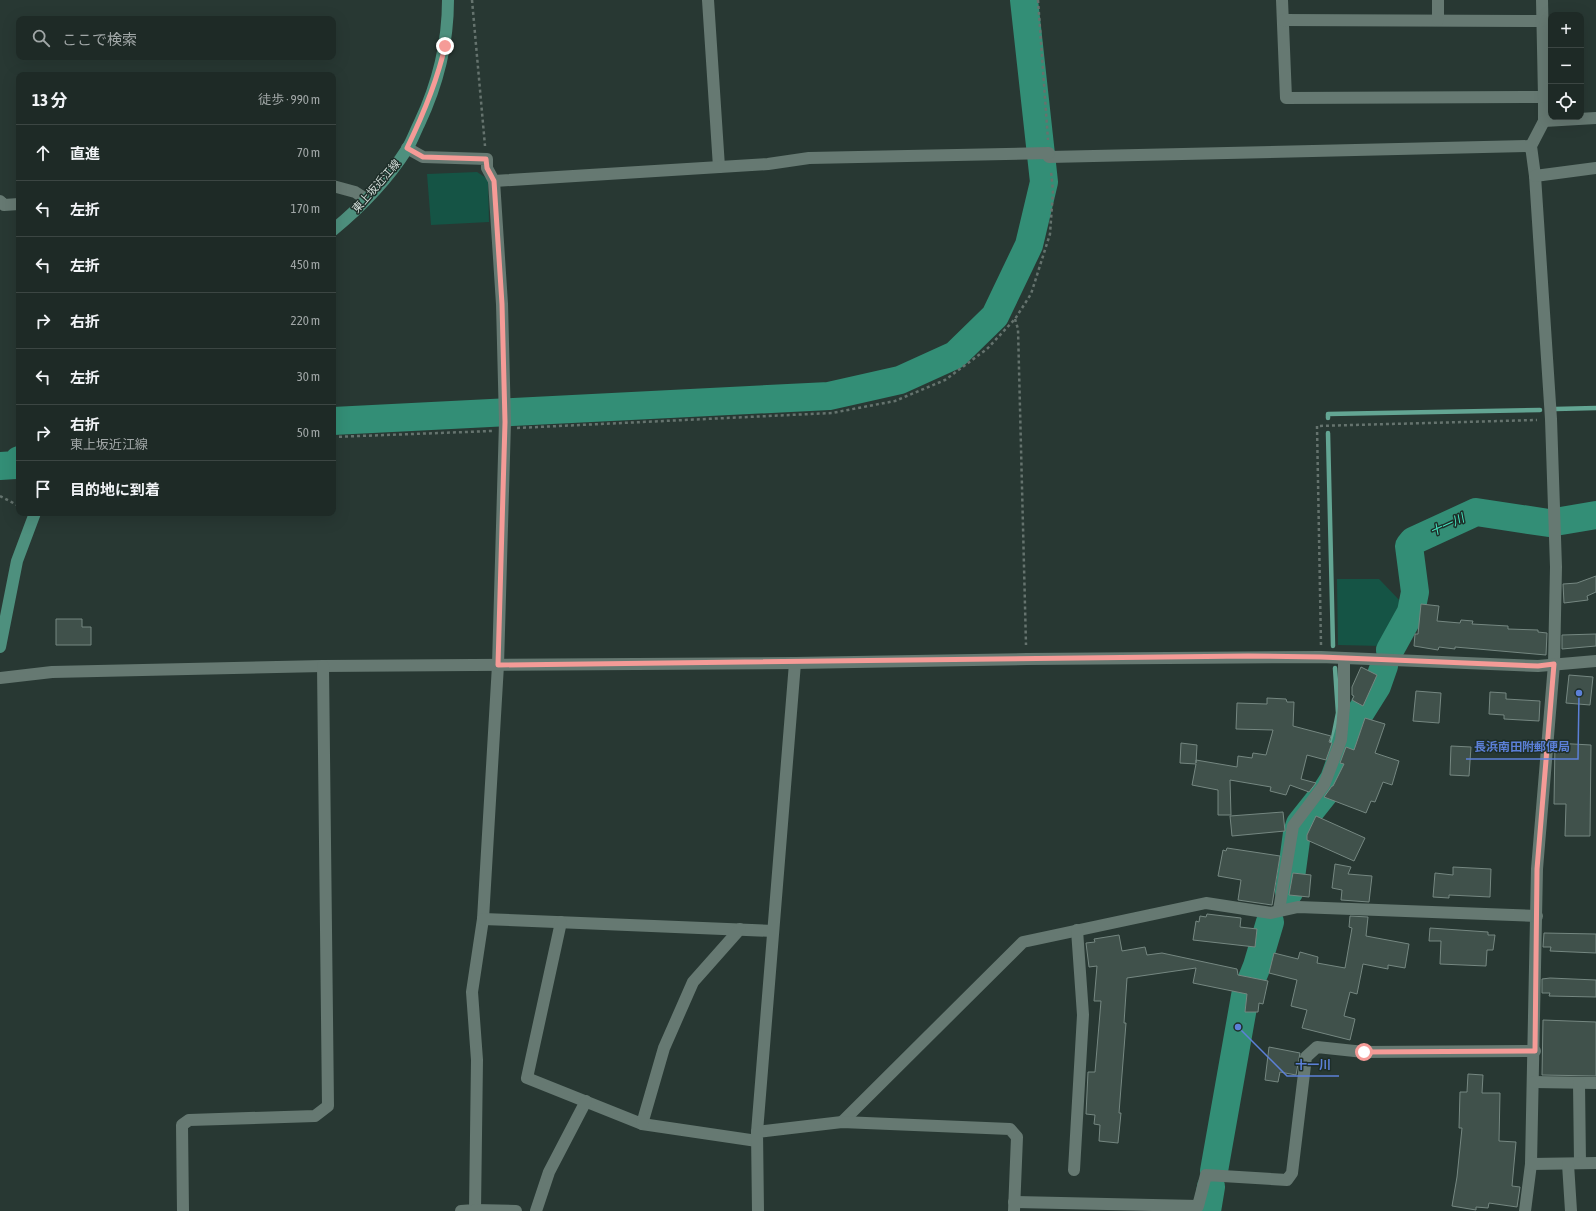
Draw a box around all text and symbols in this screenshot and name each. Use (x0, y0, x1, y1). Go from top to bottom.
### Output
map controls (1548, 12, 1584, 120)
button: + (1548, 12, 1584, 48)
search box (16, 16, 336, 60)
icon: search (30, 27, 52, 49)
text: ここで検索 (62, 31, 137, 48)
route end (436, 37, 454, 55)
button: − (1548, 48, 1584, 84)
button: locate (1548, 84, 1584, 120)
text: 13 分 (32, 90, 67, 110)
text: 徒歩 · 990 m (258, 92, 320, 107)
icon: ahead (32, 142, 54, 164)
text: 直進 (70, 145, 100, 162)
text: 70 m (297, 145, 320, 160)
street label: 東上坂近江線 (350, 157, 402, 215)
icon: left (32, 198, 54, 220)
text: 左折 (70, 201, 100, 218)
text: 170 m (291, 201, 320, 216)
icon: left (32, 254, 54, 276)
text: 左折 (70, 257, 100, 274)
text: 450 m (291, 257, 320, 272)
icon: right (32, 310, 54, 332)
text: 右折 (70, 313, 100, 330)
text: 220 m (291, 313, 320, 328)
icon: left (32, 366, 54, 388)
text: 左折 (70, 369, 100, 386)
text: 30 m (297, 369, 320, 384)
text: 右折 (70, 416, 100, 433)
icon: right (32, 422, 54, 444)
text: 50 m (297, 425, 320, 440)
text: 東上坂近江線 (70, 437, 148, 452)
icon: arrive (32, 478, 54, 500)
text: 目的地に到着 (70, 481, 160, 498)
water label: 十一川 (1428, 510, 1468, 539)
callout: 長浜南田附郵便局 (1466, 735, 1578, 759)
text: 長浜南田附郵便局 (1474, 740, 1570, 754)
route start (1355, 1043, 1373, 1061)
callout: 十一川 (1287, 1052, 1339, 1076)
text: 十一川 (1295, 1058, 1331, 1072)

